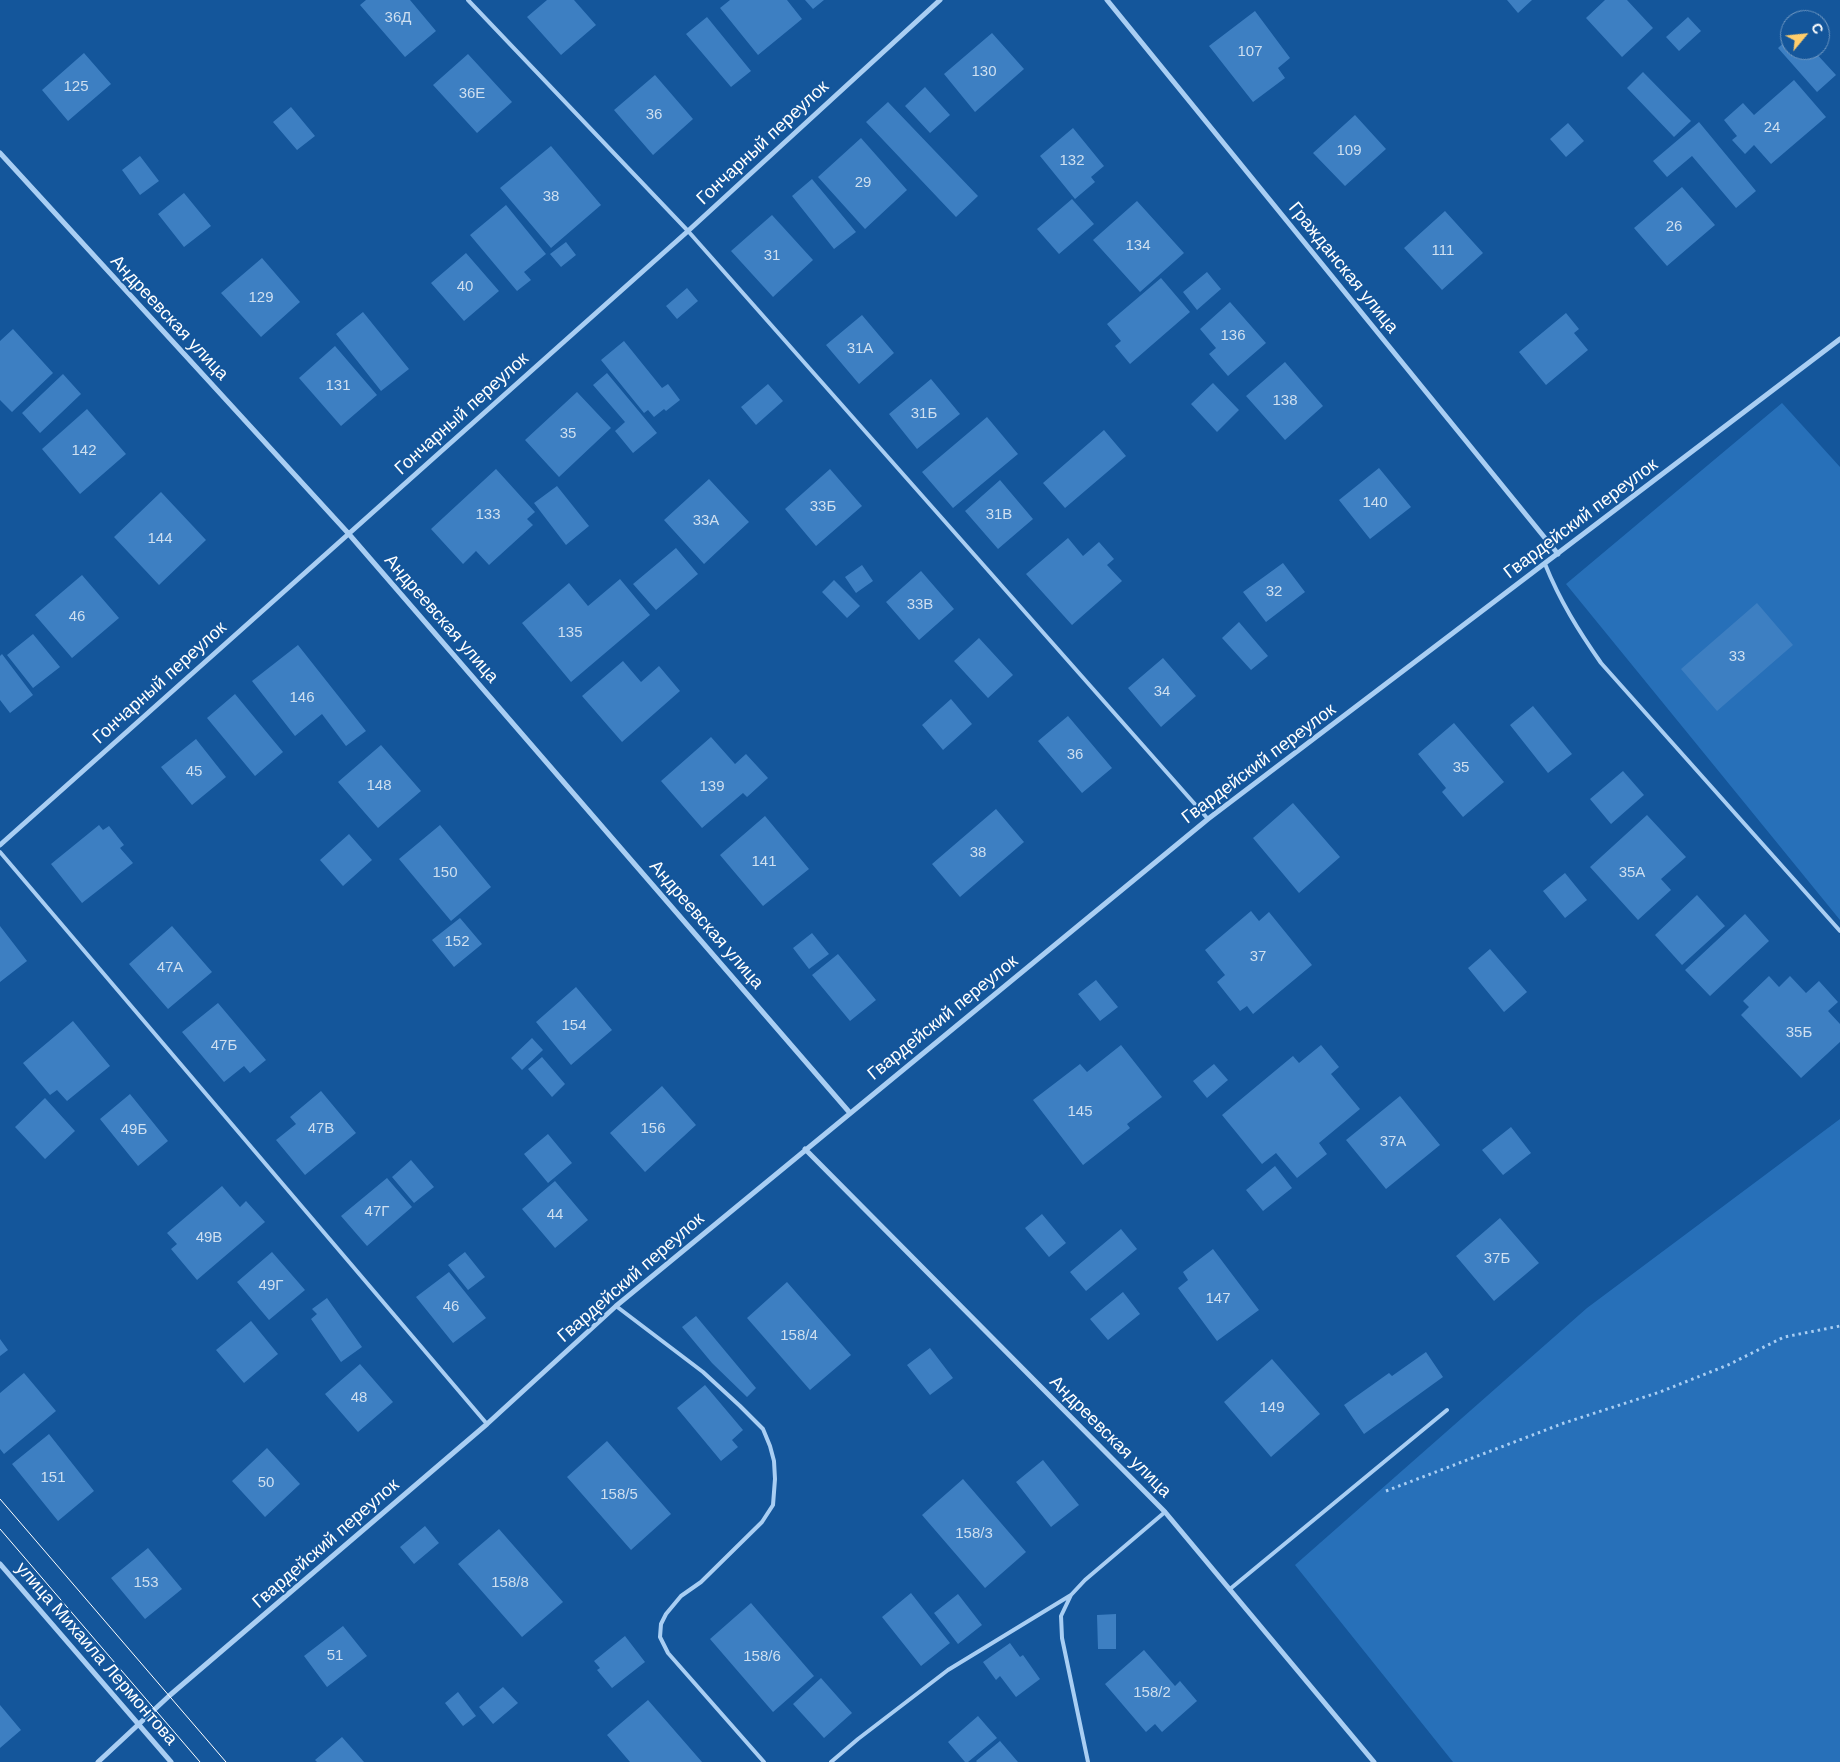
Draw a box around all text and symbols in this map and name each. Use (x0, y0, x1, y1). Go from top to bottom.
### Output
house number: 36Д (385, 9, 411, 27)
north arrow (1780, 10, 1830, 60)
text: С (1808, 20, 1827, 37)
house number: 107 (1237, 43, 1263, 61)
house number: 130 (971, 63, 997, 81)
street label: Гончарный переулок (693, 76, 833, 210)
house number: 125 (63, 78, 89, 96)
house number: 36Е (459, 85, 485, 103)
house number: 36 (646, 106, 662, 124)
house number: 24 (1764, 119, 1780, 137)
house number: 109 (1336, 142, 1362, 160)
house number: 132 (1059, 152, 1085, 170)
house number: 29 (855, 174, 871, 192)
house number: 38 (543, 188, 559, 206)
street label: Гражданская улица (1283, 198, 1403, 338)
house number: 26 (1666, 218, 1682, 236)
house number: 134 (1125, 237, 1151, 255)
house number: 111 (1432, 242, 1454, 260)
house number: 31 (764, 247, 780, 265)
street label: Андреевская улица (105, 251, 233, 385)
house number: 40 (457, 278, 473, 296)
house number: 129 (248, 289, 274, 307)
house number: 136 (1220, 327, 1246, 345)
house number: 31А (847, 340, 873, 358)
street label: Гончарный переулок (391, 348, 533, 480)
house number: 131 (325, 377, 351, 395)
house number: 138 (1272, 392, 1298, 410)
house number: 31Б (911, 405, 937, 423)
house number: 35 (560, 425, 576, 443)
house number: 142 (71, 442, 97, 460)
street label: Гвардейский переулок (1500, 454, 1662, 584)
house number: 140 (1362, 494, 1388, 512)
house number: 33Б (810, 498, 836, 516)
house number: 133 (475, 506, 501, 524)
house number: 31В (986, 506, 1012, 524)
house number: 33А (693, 512, 719, 530)
house number: 144 (147, 530, 173, 548)
street label: Андреевская улица (379, 550, 503, 688)
house number: 32 (1266, 583, 1282, 601)
house number: 33В (907, 596, 933, 614)
house number: 46 (69, 608, 85, 626)
street label: Гончарный переулок (89, 617, 231, 749)
house number: 135 (557, 624, 583, 642)
house number: 33 (1729, 648, 1745, 666)
house number: 34 (1154, 683, 1170, 701)
house number: 146 (289, 689, 315, 707)
street label: Гвардейский переулок (1178, 699, 1340, 829)
house number: 36 (1067, 746, 1083, 764)
house number: 35 (1453, 759, 1469, 777)
house number: 45 (186, 763, 202, 781)
house number: 148 (366, 777, 392, 795)
house number: 139 (699, 778, 725, 796)
house number: 38 (970, 844, 986, 862)
house number: 141 (751, 853, 777, 871)
street label: Андреевская улица (644, 856, 768, 994)
house number: 150 (432, 864, 458, 882)
house number: 35А (1619, 864, 1645, 882)
house number: 152 (444, 933, 470, 951)
house number: 37 (1250, 948, 1266, 966)
street label: Гвардейский переулок (864, 951, 1022, 1085)
house number: 47А (157, 959, 183, 977)
house number: 154 (561, 1017, 587, 1035)
house number: 35Б (1786, 1024, 1812, 1042)
house number: 47Б (211, 1037, 237, 1055)
house number: 145 (1067, 1103, 1093, 1121)
house number: 47В (308, 1120, 334, 1138)
house number: 156 (640, 1120, 666, 1138)
house number: 49Б (121, 1121, 147, 1139)
house number: 37А (1380, 1133, 1406, 1151)
house number: 47Г (365, 1203, 389, 1221)
house number: 44 (547, 1206, 563, 1224)
street label: Гвардейский переулок (553, 1208, 709, 1348)
house number: 49В (196, 1229, 222, 1247)
house number: 37Б (1484, 1250, 1510, 1268)
house number: 49Г (259, 1277, 283, 1295)
house number: 147 (1205, 1290, 1231, 1308)
house number: 46 (443, 1298, 459, 1316)
house number: 158/4 (780, 1327, 818, 1345)
street label: Андреевская улица (1045, 1372, 1175, 1502)
house number: 48 (351, 1389, 367, 1407)
house number: 149 (1259, 1399, 1285, 1417)
house number: 151 (40, 1469, 66, 1487)
street label: Гвардейский переулок (248, 1474, 404, 1614)
house number: 50 (258, 1474, 274, 1492)
house number: 158/5 (600, 1486, 638, 1504)
house number: 158/3 (955, 1525, 993, 1543)
street label: улица Михаила Лермонтова (11, 1558, 181, 1750)
house number: 153 (133, 1574, 159, 1592)
house number: 158/8 (491, 1574, 529, 1592)
house number: 51 (327, 1647, 343, 1665)
house number: 158/6 (743, 1648, 781, 1666)
house number: 158/2 (1133, 1684, 1171, 1702)

